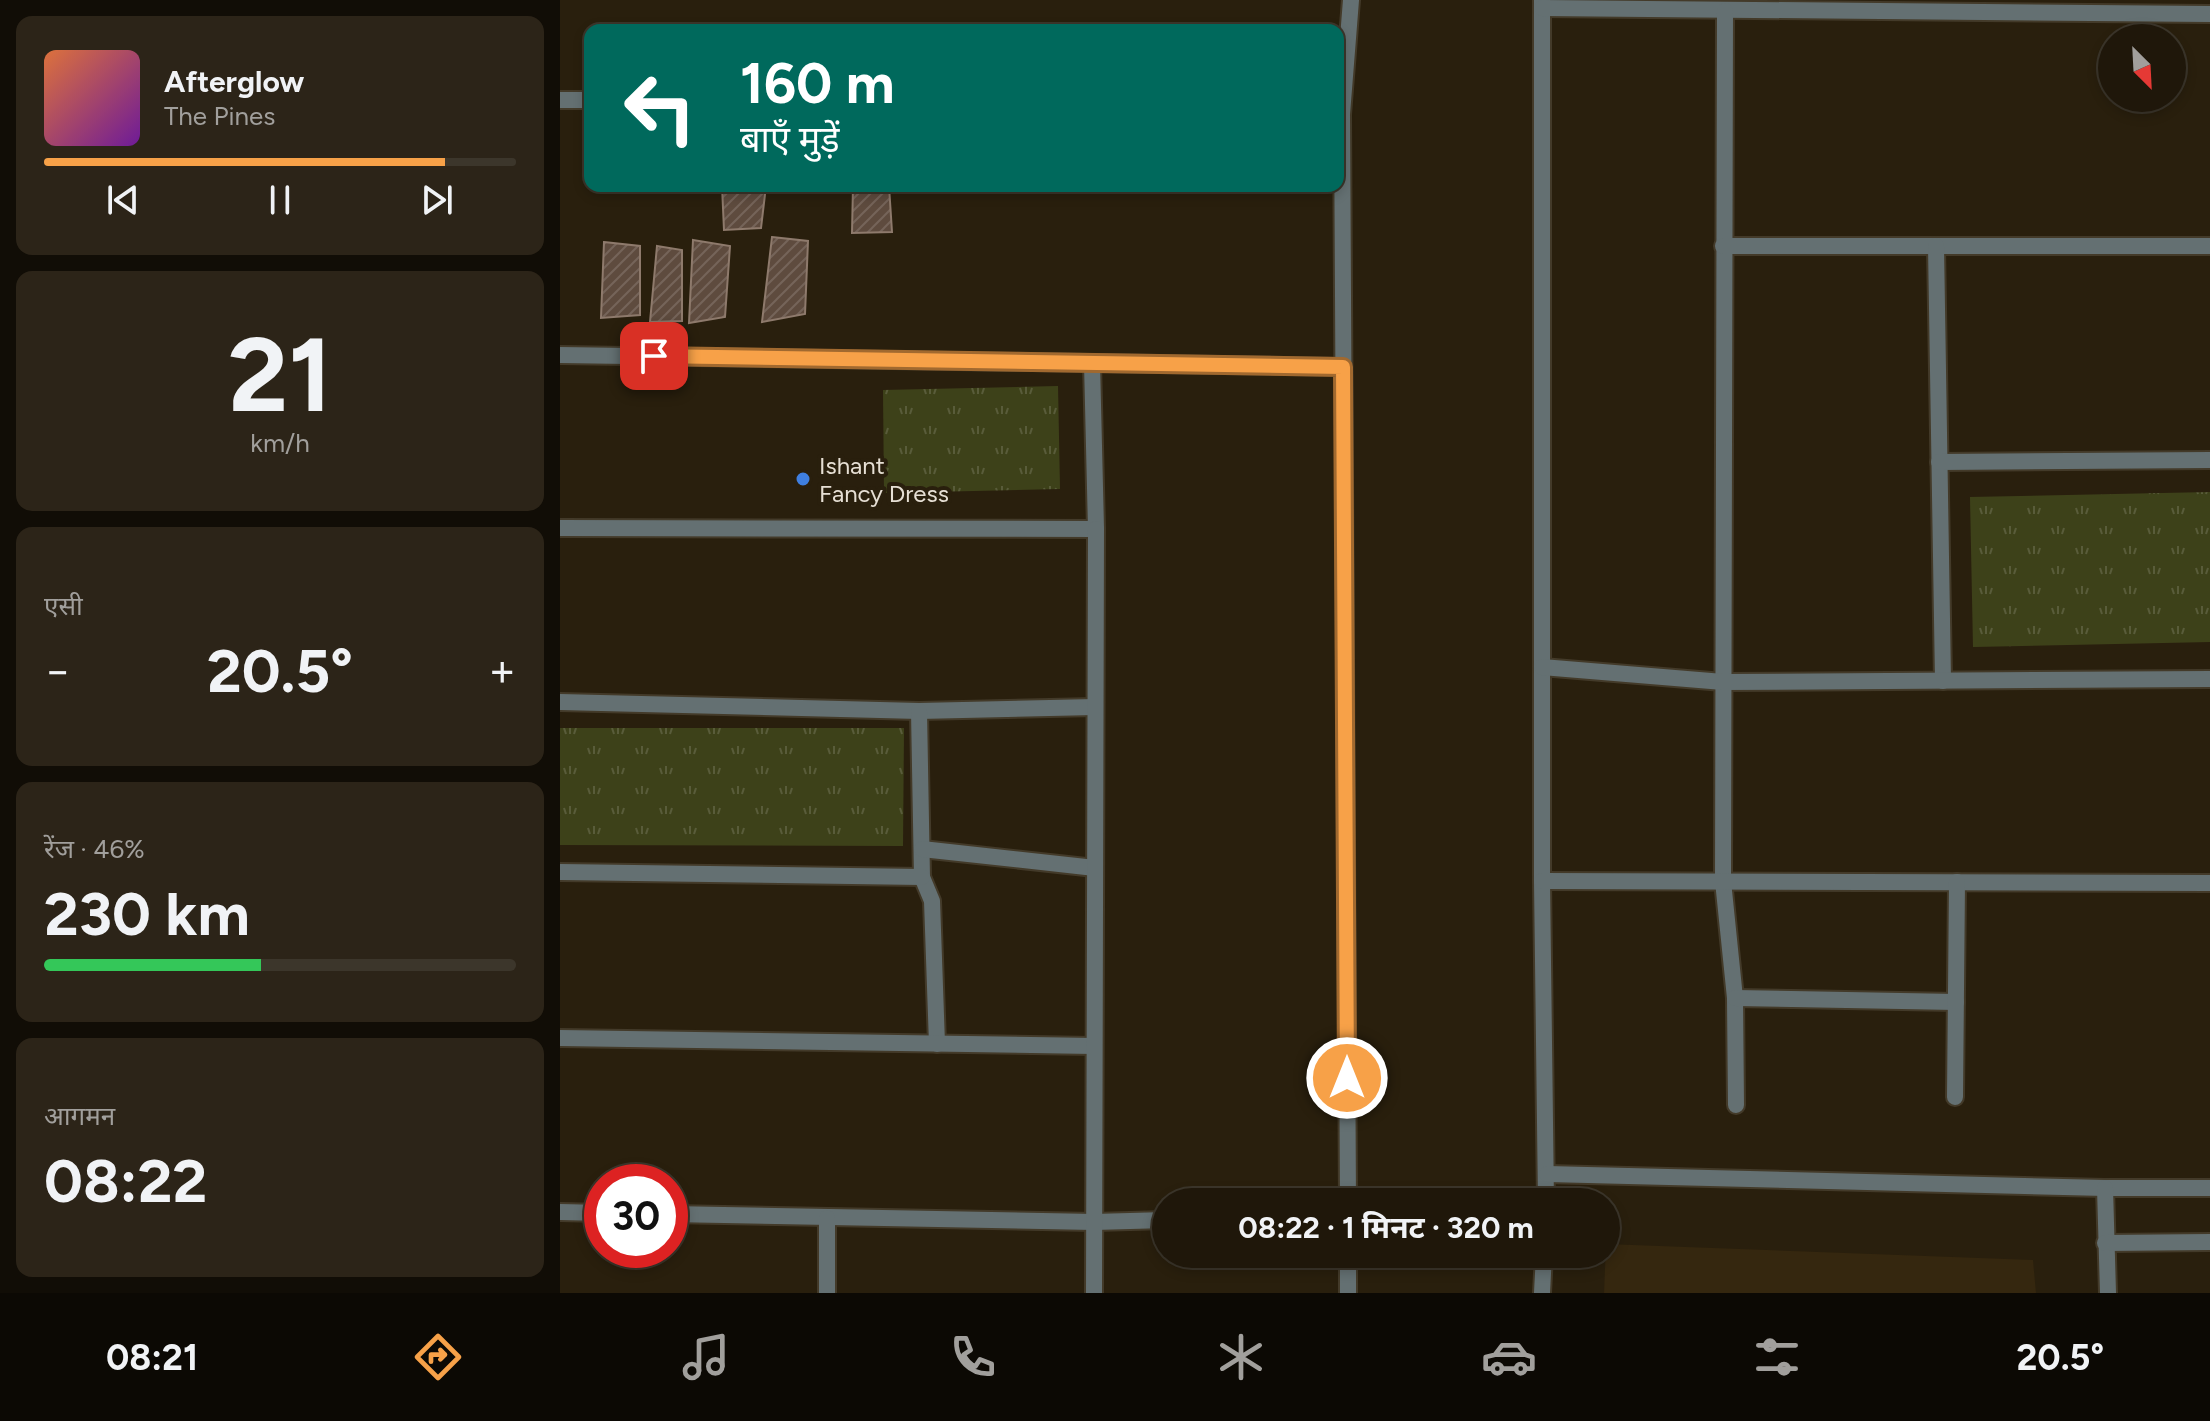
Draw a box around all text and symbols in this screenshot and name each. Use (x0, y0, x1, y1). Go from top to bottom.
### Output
north arrow (2098, 24, 2186, 112)
map controls (2098, 24, 2186, 112)
text: 160 m (740, 50, 895, 117)
icon: left (608, 56, 712, 160)
text: Afterglow (164, 63, 304, 100)
text: The Pines (164, 100, 275, 132)
text: बाएँ मुड़ें (740, 118, 839, 161)
icon: previous (101, 178, 145, 222)
icon: pause (258, 178, 302, 222)
icon: next (415, 178, 459, 222)
text: 21 (228, 312, 332, 437)
pin (620, 322, 688, 390)
icon: arrive (632, 334, 676, 378)
text: km/h (250, 427, 310, 459)
place label: Ishant Fancy Dress (819, 451, 949, 508)
marker: Ishant Fancy Dress (794, 470, 812, 488)
text: एसी (44, 590, 83, 622)
text: 20.5° (207, 635, 353, 707)
text: − (44, 644, 71, 697)
text: + (489, 644, 516, 697)
text: रेंज · 46% (44, 833, 145, 865)
text: 230 km (44, 878, 250, 950)
position arrow (1305, 1036, 1389, 1120)
text: आगमन (44, 1100, 115, 1132)
text: 08:22 (44, 1145, 207, 1217)
speed limit sign: 30 (584, 1164, 688, 1268)
text: 08:22 · 1 मिनट · 320 m (1238, 1209, 1534, 1246)
icon: directions (410, 1329, 466, 1385)
icon: music (678, 1329, 734, 1385)
icon: phone (945, 1329, 1001, 1385)
icon: climate (1213, 1329, 1269, 1385)
icon: car (1481, 1329, 1537, 1385)
icon: filters (1749, 1329, 1805, 1385)
text: 08:21 (106, 1336, 198, 1379)
text: 20.5° (2016, 1336, 2104, 1379)

